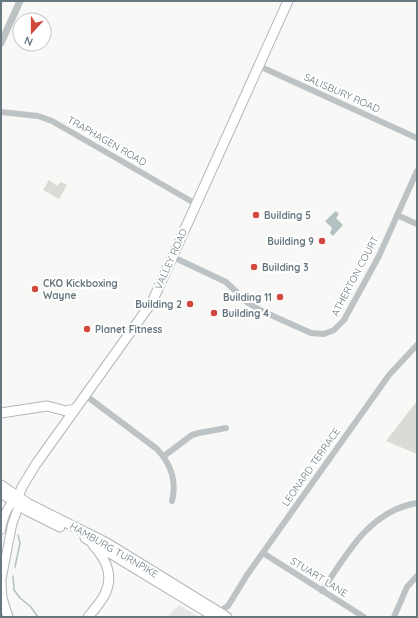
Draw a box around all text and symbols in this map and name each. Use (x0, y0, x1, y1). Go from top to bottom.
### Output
north arrow (12, 12, 52, 52)
text: N (22, 33, 35, 49)
street label: SALISBURY ROAD (302, 70, 382, 116)
street label: TRAPHAGEN ROAD (65, 113, 149, 169)
place label: Building 5 (264, 209, 311, 222)
marker: Building 5 (251, 210, 261, 220)
street label: VALLEY ROAD (152, 227, 190, 291)
street label: ATHERTON COURT (328, 234, 382, 318)
place label: Building 9 (267, 235, 314, 248)
marker: Building 9 (317, 236, 327, 246)
place label: Building 3 (262, 261, 309, 274)
marker: Building 3 (249, 262, 259, 272)
place label: CKO Kickboxing Wayne (43, 277, 118, 302)
marker: CKO Kickboxing Wayne (30, 284, 40, 294)
place label: Building 11 (223, 291, 272, 304)
marker: Building 11 (275, 292, 285, 302)
place label: Building 2 (135, 298, 182, 311)
marker: Building 2 (185, 299, 195, 309)
place label: Building 4 (222, 307, 269, 320)
marker: Building 4 (209, 308, 219, 318)
place label: Planet Fitness (95, 323, 163, 336)
marker: Planet Fitness (82, 324, 92, 334)
street label: LEONARD TERRACE (279, 425, 343, 509)
street label: HAMBURG TURNPIKE (67, 519, 161, 581)
street label: STUART LANE (288, 554, 350, 600)

